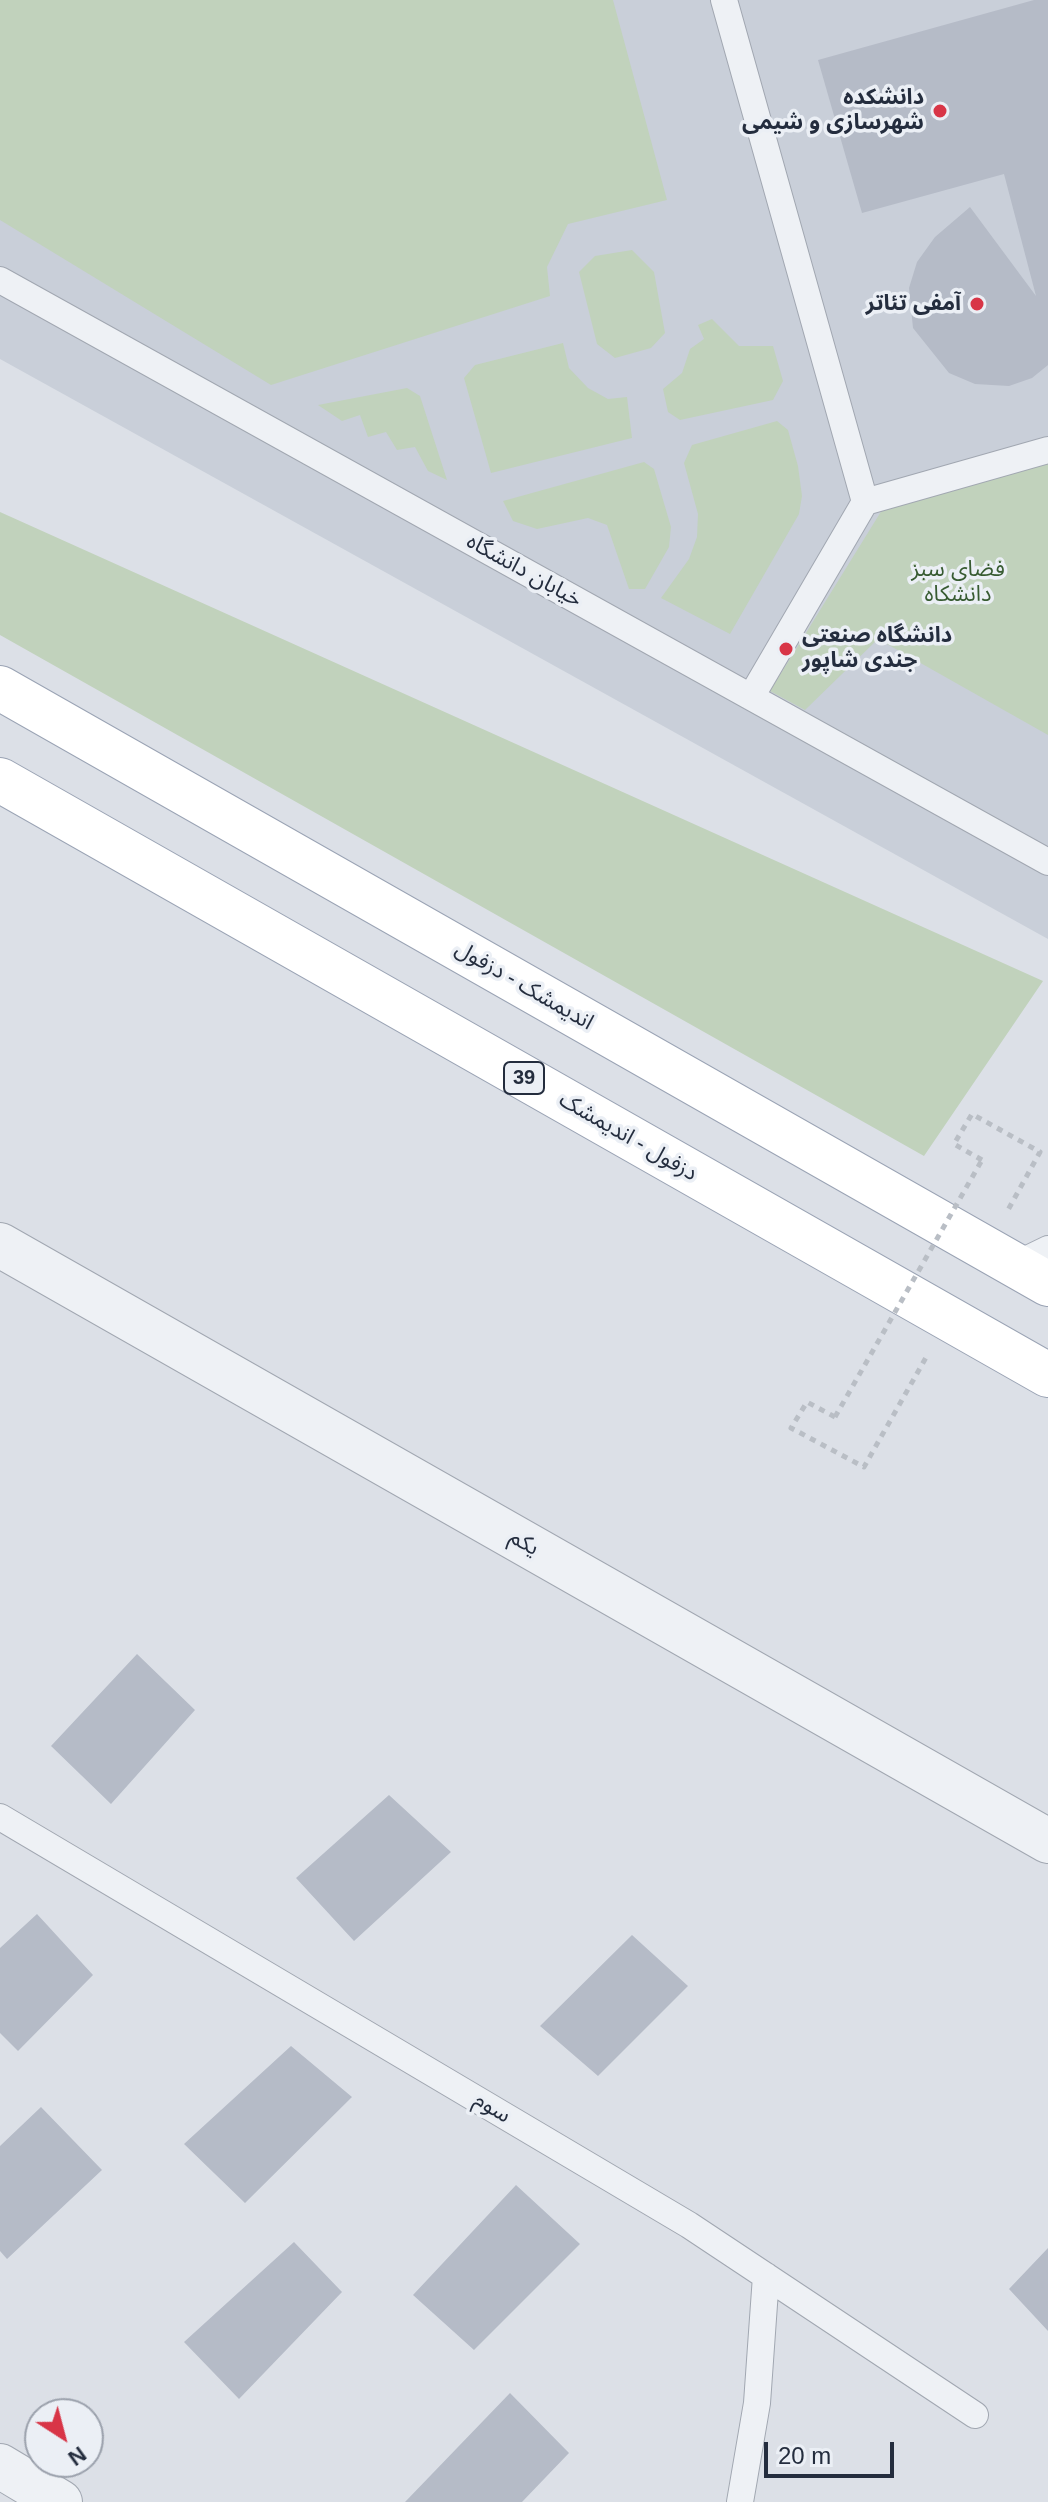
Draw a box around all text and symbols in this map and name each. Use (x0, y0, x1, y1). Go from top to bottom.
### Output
place label: دانشکده شهرسازی و شیمی (742, 85, 924, 136)
marker: دانشکده شهرسازی و شیمی (931, 102, 949, 120)
place label: آمفی تئاتر (866, 291, 961, 317)
marker: آمفی تئاتر (968, 295, 986, 313)
street label: خیابان دانشگاه (462, 528, 586, 614)
park label: فضای سبز دانشکاه (911, 557, 1005, 608)
place label: دانشگاه صنعتی جندی شاپور (802, 623, 952, 674)
marker: دانشگاه صنعتی جندی شاپور (777, 640, 795, 658)
street label: اندیمشک - دزفول (450, 936, 598, 1036)
road number: 39 (504, 1062, 544, 1094)
street label: دزفول - اندیمشک (554, 1087, 702, 1187)
street label: یکم (504, 1524, 544, 1562)
street label: سوم (469, 2087, 515, 2129)
north arrow (24, 2398, 104, 2478)
scale bar (768, 2426, 898, 2476)
text: N (63, 2441, 91, 2471)
text: 20 m (778, 2442, 831, 2469)

